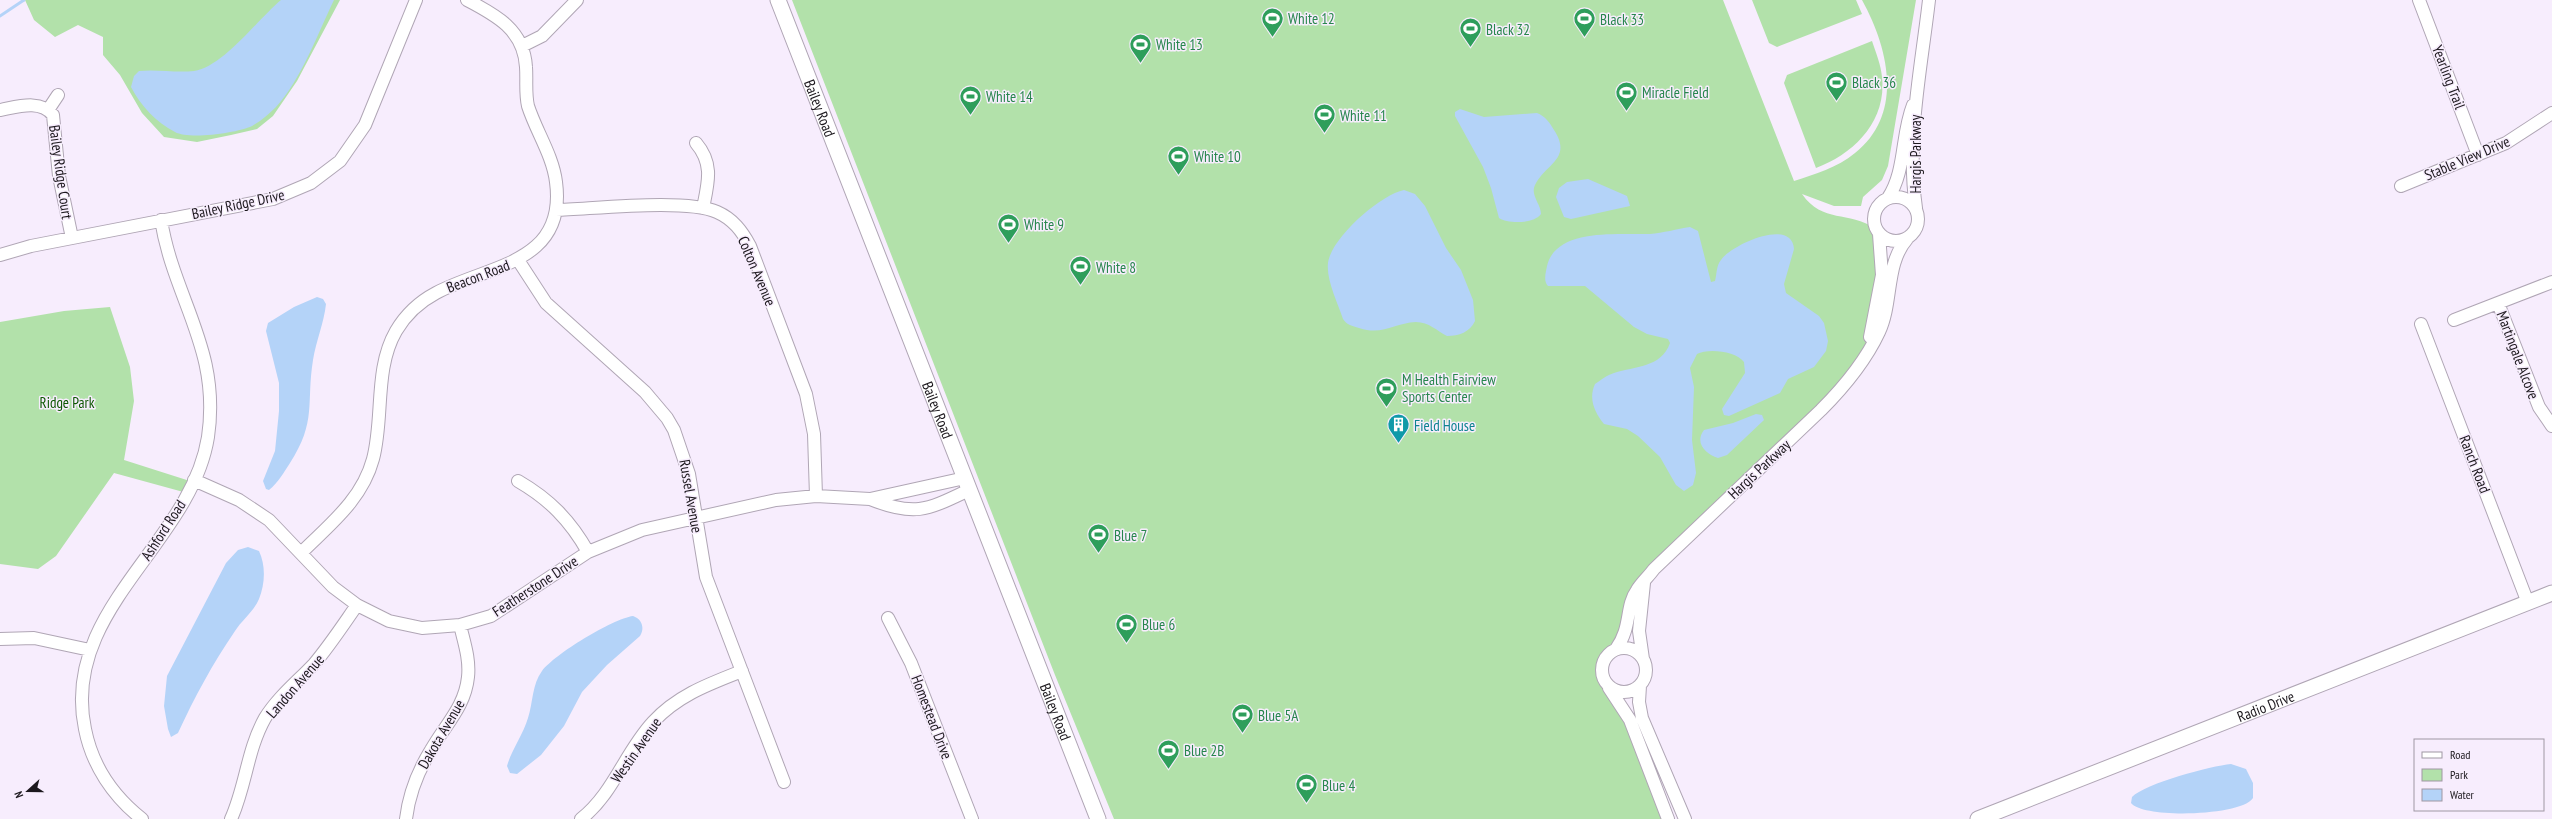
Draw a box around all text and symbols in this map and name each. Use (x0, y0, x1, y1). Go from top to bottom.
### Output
sports icon: White 12 (1259, 5, 1285, 38)
sports icon: Black 33 (1572, 6, 1598, 39)
place label: White 12 (1288, 9, 1335, 28)
place label: Black 33 (1600, 10, 1644, 29)
sports icon: Black 32 (1458, 16, 1484, 49)
place label: Black 32 (1486, 20, 1530, 39)
sports icon: White 13 (1127, 31, 1153, 64)
place label: White 13 (1156, 35, 1203, 54)
street label: Yearling Trail (2428, 42, 2470, 112)
sports icon: Black 36 (1823, 69, 1849, 102)
place label: Black 36 (1852, 73, 1896, 92)
street label: Bailey Road (800, 77, 840, 139)
sports icon: Miracle Field (1614, 79, 1640, 112)
sports icon: White 14 (957, 83, 983, 116)
place label: Miracle Field (1642, 83, 1709, 102)
place label: White 14 (986, 87, 1033, 106)
sports icon: White 11 (1311, 102, 1337, 135)
place label: White 11 (1340, 106, 1387, 125)
street label: Hargis Parkway (1906, 114, 1925, 193)
street label: Bailey Ridge Court (45, 124, 77, 220)
street label: Stable View Drive (2421, 132, 2513, 184)
sports icon: White 10 (1165, 143, 1191, 176)
place label: White 10 (1194, 147, 1241, 166)
street label: Bailey Ridge Drive (190, 185, 286, 223)
sports icon: White 9 (995, 211, 1021, 244)
place label: White 9 (1024, 215, 1064, 234)
street label: Colton Avenue (734, 233, 780, 309)
sports icon: White 8 (1068, 254, 1094, 287)
street label: Beacon Road (444, 255, 512, 297)
place label: White 8 (1096, 258, 1136, 277)
street label: Martingale Alcove (2492, 308, 2544, 402)
place label: M Health Fairview Sports Center (1402, 370, 1496, 406)
sports icon: M Health Fairview Sports Center (1374, 375, 1400, 408)
street label: Bailey Road (918, 379, 958, 441)
park label: Ridge Park (39, 393, 95, 412)
building icon: Field House (1386, 412, 1412, 445)
place label: Field House (1414, 416, 1475, 435)
street label: Ranch Road (2455, 432, 2495, 496)
street label: Hargis Parkway (1724, 435, 1795, 503)
street label: Russel Avenue (675, 458, 707, 534)
street label: Ashford Road (136, 496, 190, 564)
sports icon: Blue 7 (1086, 522, 1112, 555)
place label: Blue 7 (1114, 526, 1147, 545)
street label: Featherstone Drive (489, 551, 581, 621)
sports icon: Blue 6 (1113, 611, 1139, 644)
place label: Blue 6 (1142, 615, 1175, 634)
street label: Landon Avenue (262, 650, 328, 722)
street label: Homestead Drive (907, 672, 957, 762)
street label: Bailey Road (1036, 680, 1076, 743)
street label: Radio Drive (2234, 686, 2297, 726)
street label: Dakota Avenue (414, 696, 468, 772)
sports icon: Blue 5A (1229, 702, 1255, 735)
place label: Blue 5A (1258, 706, 1299, 725)
street label: Westin Avenue (607, 714, 665, 786)
sports icon: Blue 2B (1156, 737, 1182, 770)
legend (2414, 739, 2544, 811)
place label: Blue 2B (1184, 741, 1224, 760)
text: Road (2450, 747, 2470, 762)
text: Park (2450, 767, 2468, 782)
north arrow (8, 771, 48, 811)
sports icon: Blue 4 (1293, 772, 1319, 805)
place label: Blue 4 (1322, 776, 1355, 795)
text: Water (2450, 787, 2475, 802)
text: N (11, 789, 26, 800)

